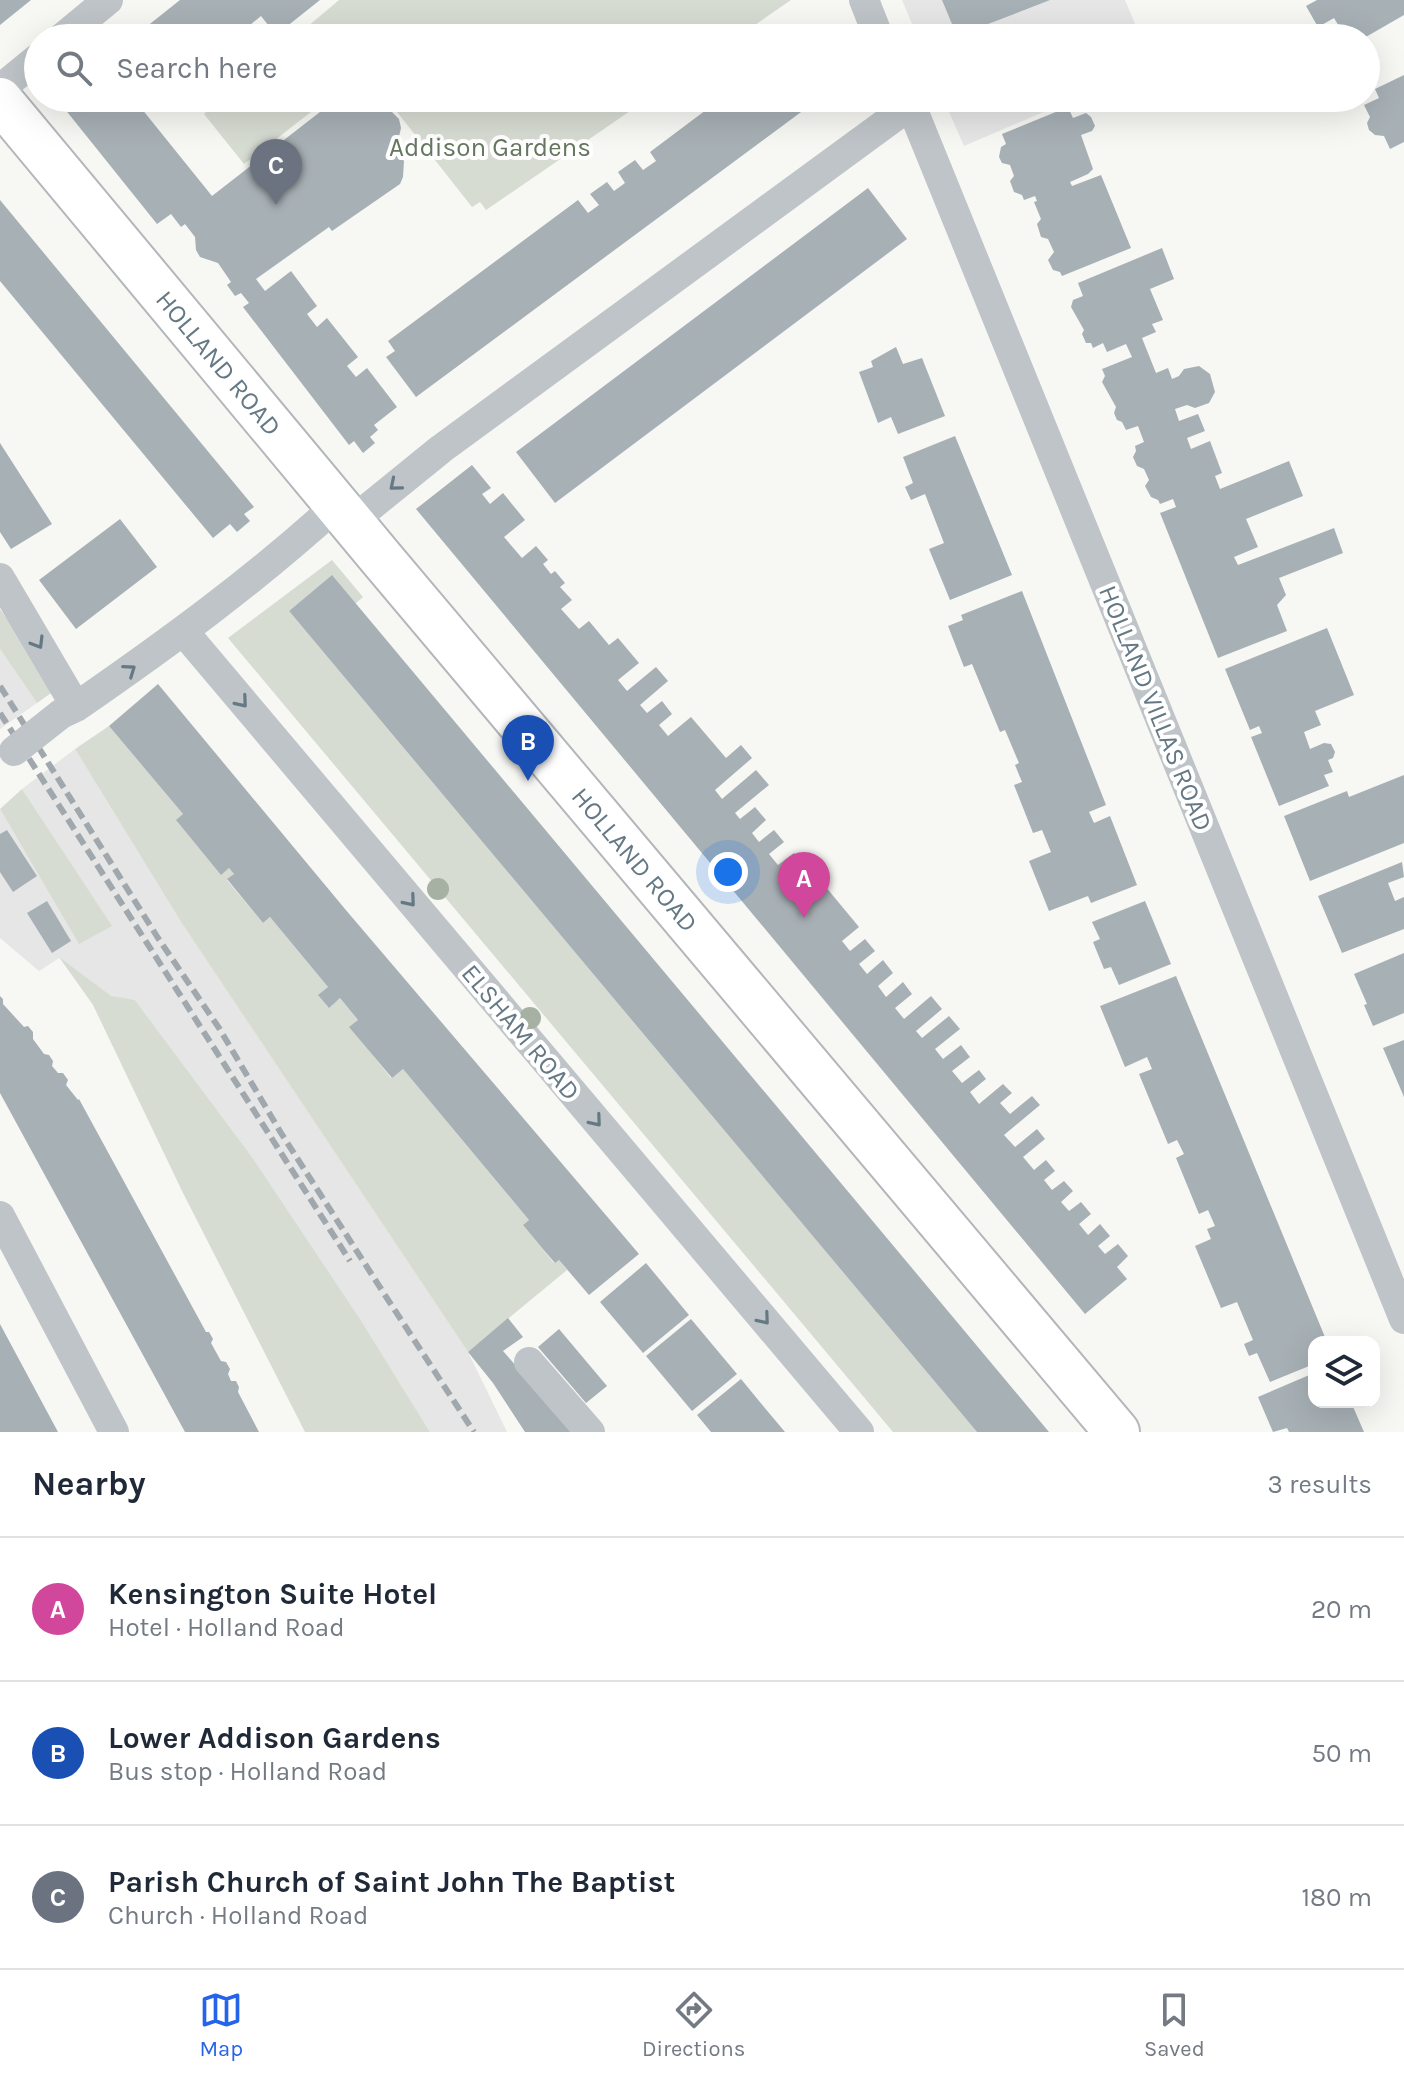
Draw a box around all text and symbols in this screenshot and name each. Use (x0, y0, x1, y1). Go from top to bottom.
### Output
search box (24, 24, 1380, 112)
icon: search (52, 46, 96, 90)
text: Search here (116, 50, 277, 86)
park label: Addison Gardens (389, 132, 591, 163)
pin: C (250, 139, 302, 205)
street label: HOLLAND ROAD (149, 284, 288, 442)
one-way arrow (390, 475, 405, 490)
street label: HOLLAND VILLAS ROAD (1092, 581, 1219, 836)
one-way arrow (28, 634, 44, 649)
one-way arrow (121, 665, 135, 680)
one-way arrow (232, 693, 247, 707)
pin: B (502, 715, 554, 781)
street label: HOLLAND ROAD (565, 781, 704, 938)
your location (708, 852, 748, 892)
pin: A (778, 852, 830, 918)
one-way arrow (400, 891, 415, 906)
street label: ELSHAM ROAD (455, 958, 586, 1107)
one-way arrow (586, 1111, 601, 1126)
one-way arrow (754, 1310, 769, 1325)
map controls (1308, 1336, 1380, 1408)
button: layers (1308, 1336, 1380, 1408)
text: Nearby (32, 1464, 146, 1504)
text: 3 results (1268, 1469, 1372, 1500)
text: Kensington Suite Hotel (108, 1576, 437, 1612)
text: A (50, 1594, 66, 1625)
text: 20 m (1311, 1594, 1372, 1625)
text: Hotel · Holland Road (108, 1612, 345, 1643)
text: Lower Addison Gardens (108, 1720, 441, 1756)
text: B (50, 1738, 66, 1769)
text: 50 m (1311, 1738, 1372, 1769)
text: Bus stop · Holland Road (108, 1756, 387, 1787)
text: Parish Church of Saint John The Baptist (108, 1864, 675, 1900)
text: C (50, 1882, 66, 1913)
text: 180 m (1302, 1882, 1372, 1913)
text: Church · Holland Road (108, 1900, 368, 1931)
tab: Map (199, 1988, 243, 2062)
tab: Directions (642, 1988, 745, 2062)
tab: Saved (1144, 1988, 1205, 2062)

